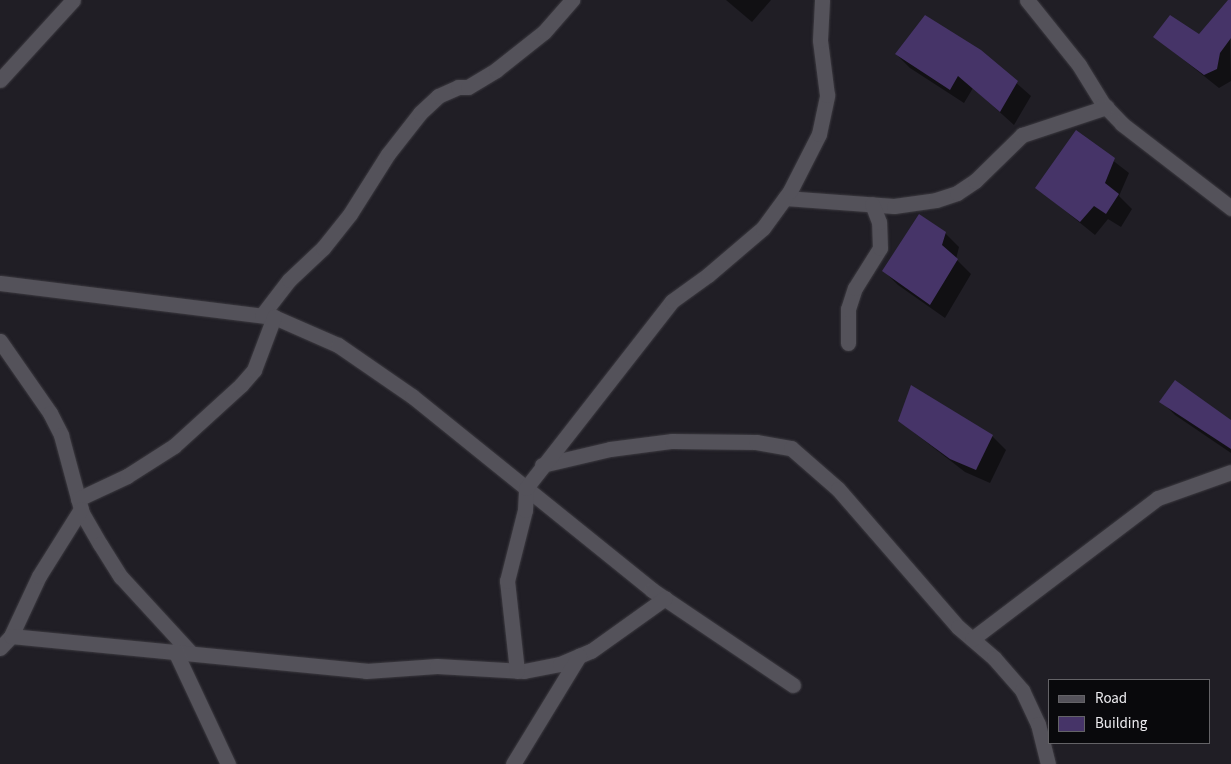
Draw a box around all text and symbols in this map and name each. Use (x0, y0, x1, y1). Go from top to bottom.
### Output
legend (1048, 679, 1211, 744)
text: Road (1095, 688, 1127, 709)
text: Building (1095, 713, 1147, 734)

